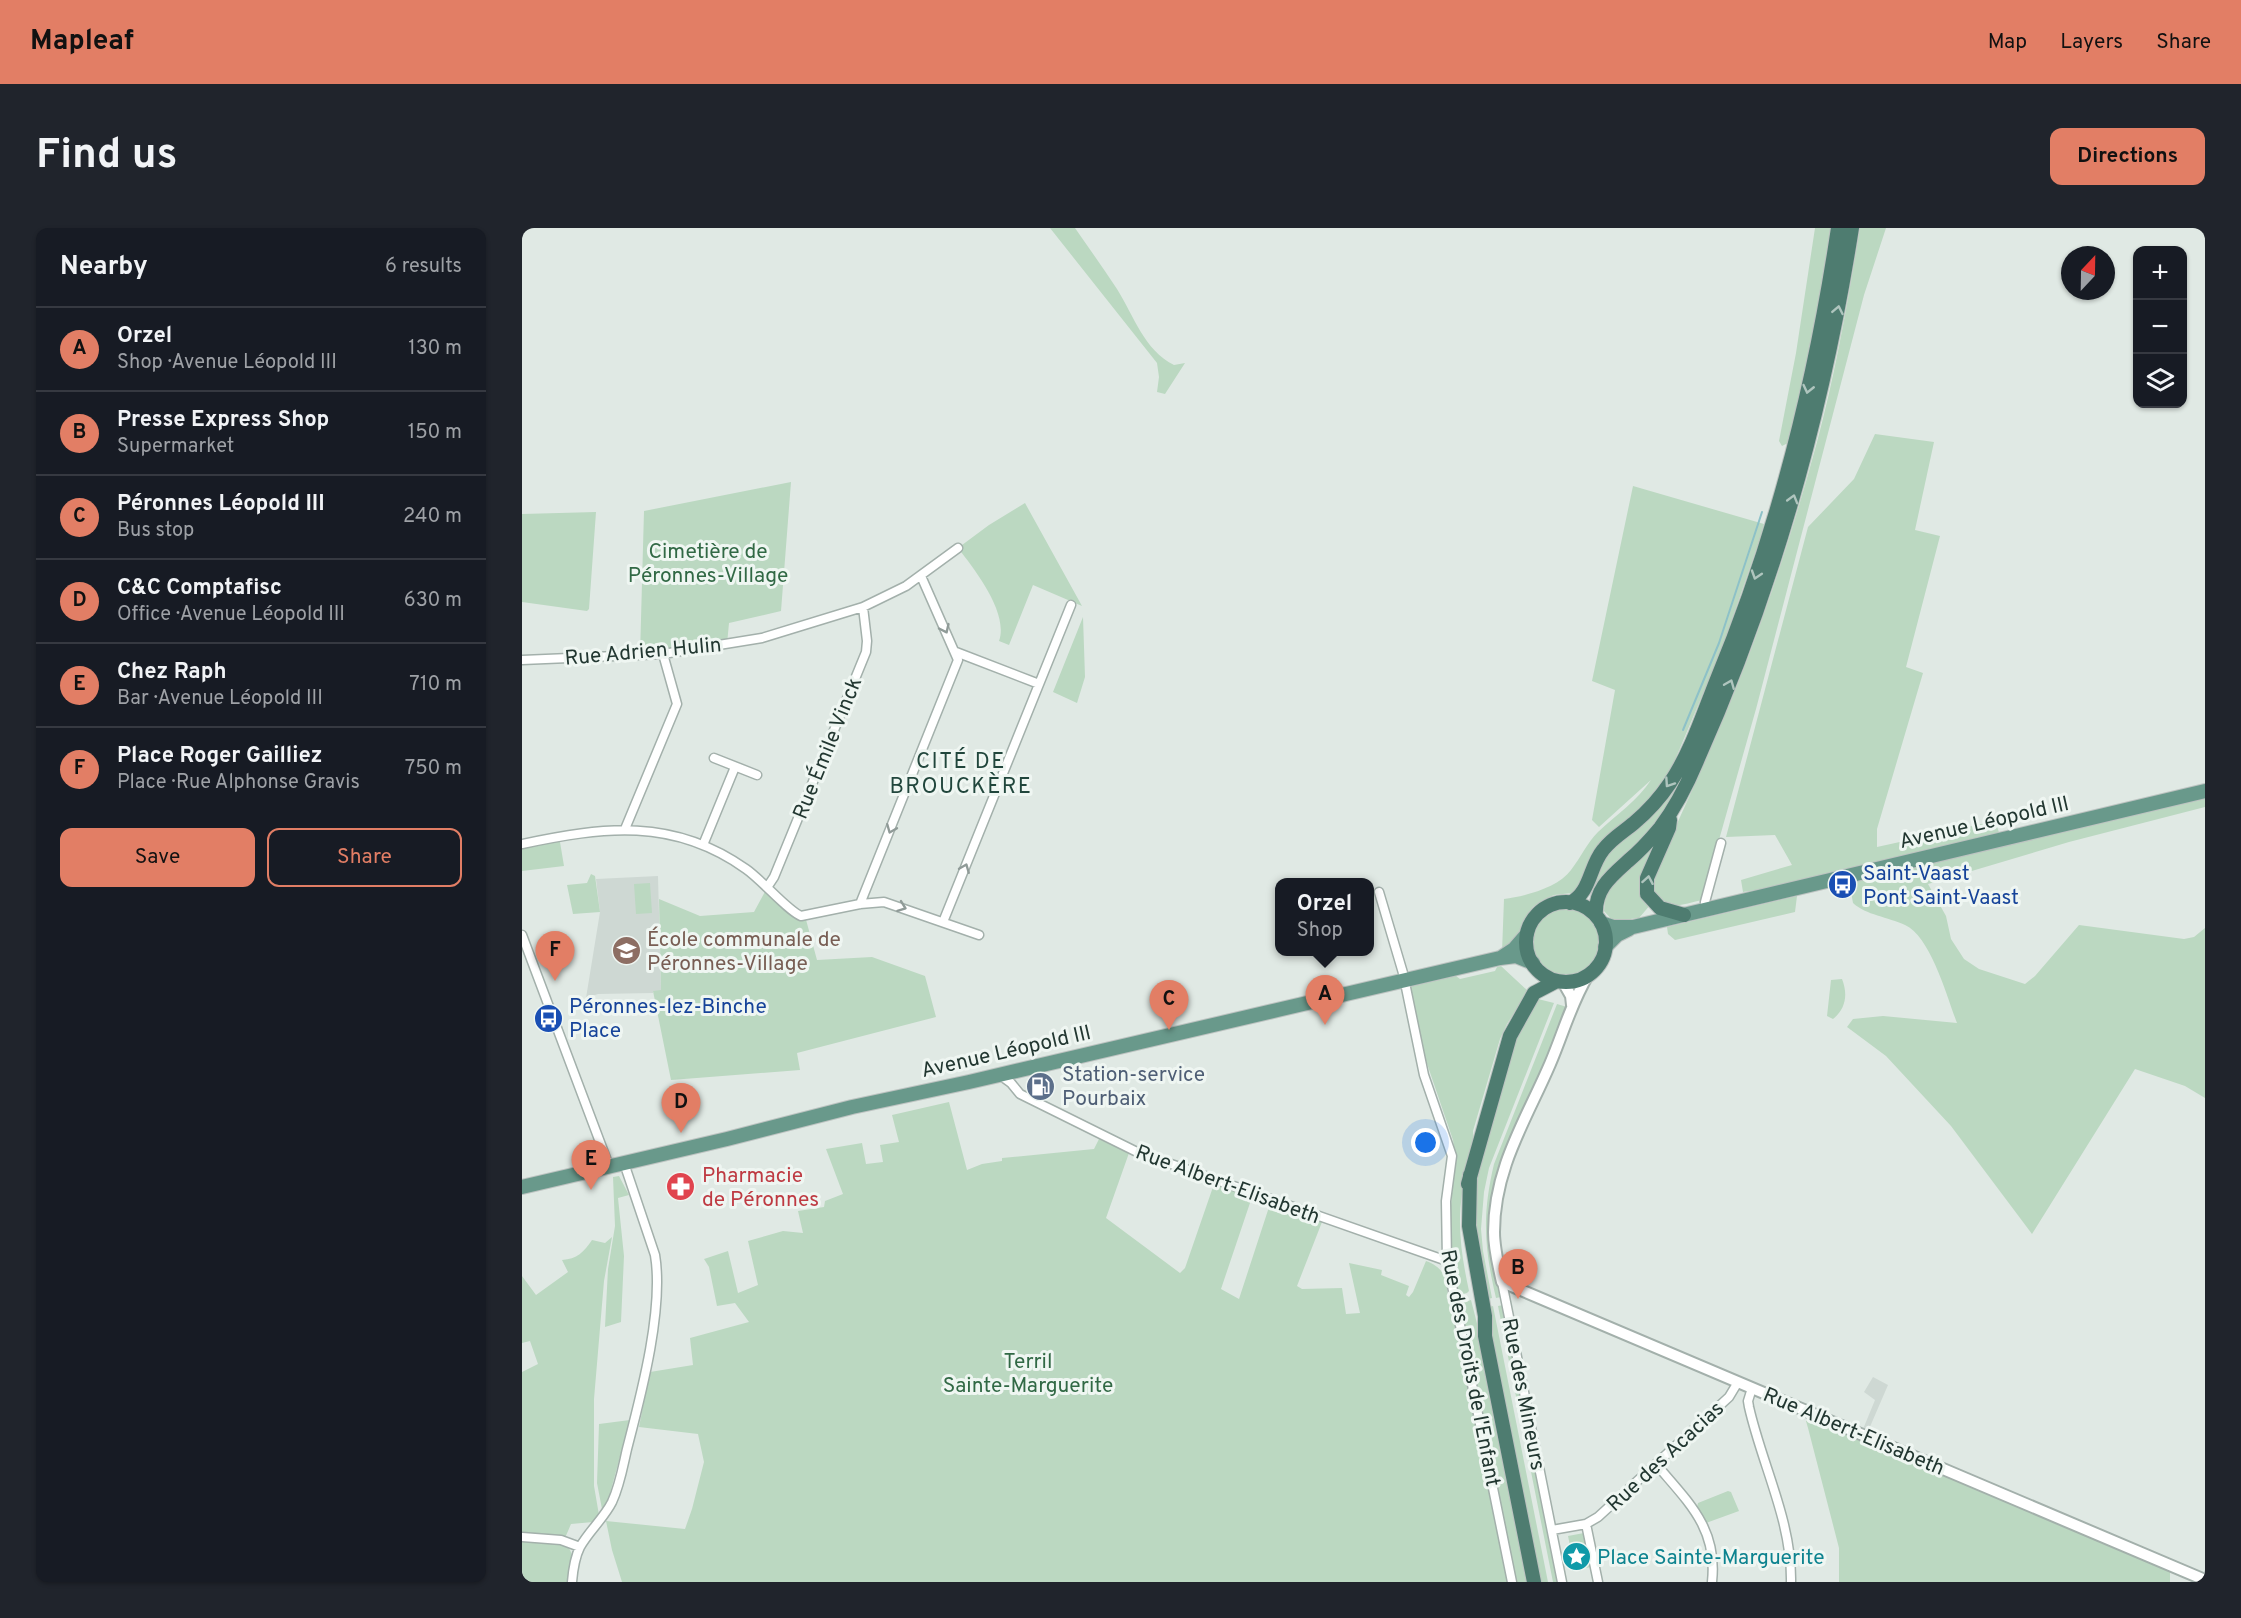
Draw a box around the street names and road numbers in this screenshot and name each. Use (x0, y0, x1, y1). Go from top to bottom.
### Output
street label: Rue Adrien Hulin (564, 632, 723, 673)
street label: Rue Émile Vinck (787, 673, 869, 824)
street label: Avenue Léopold III (1897, 791, 2072, 856)
street label: Avenue Léopold III (919, 1020, 1094, 1085)
street label: Rue Albert-Elisabeth (1131, 1139, 1323, 1231)
street label: Rue des Droits de l'Enfant (1433, 1247, 1506, 1489)
street label: Rue des Mineurs (1495, 1316, 1551, 1473)
street label: Rue Albert-Elisabeth (1759, 1382, 1948, 1483)
street label: Rue des Acacias (1602, 1396, 1730, 1518)

